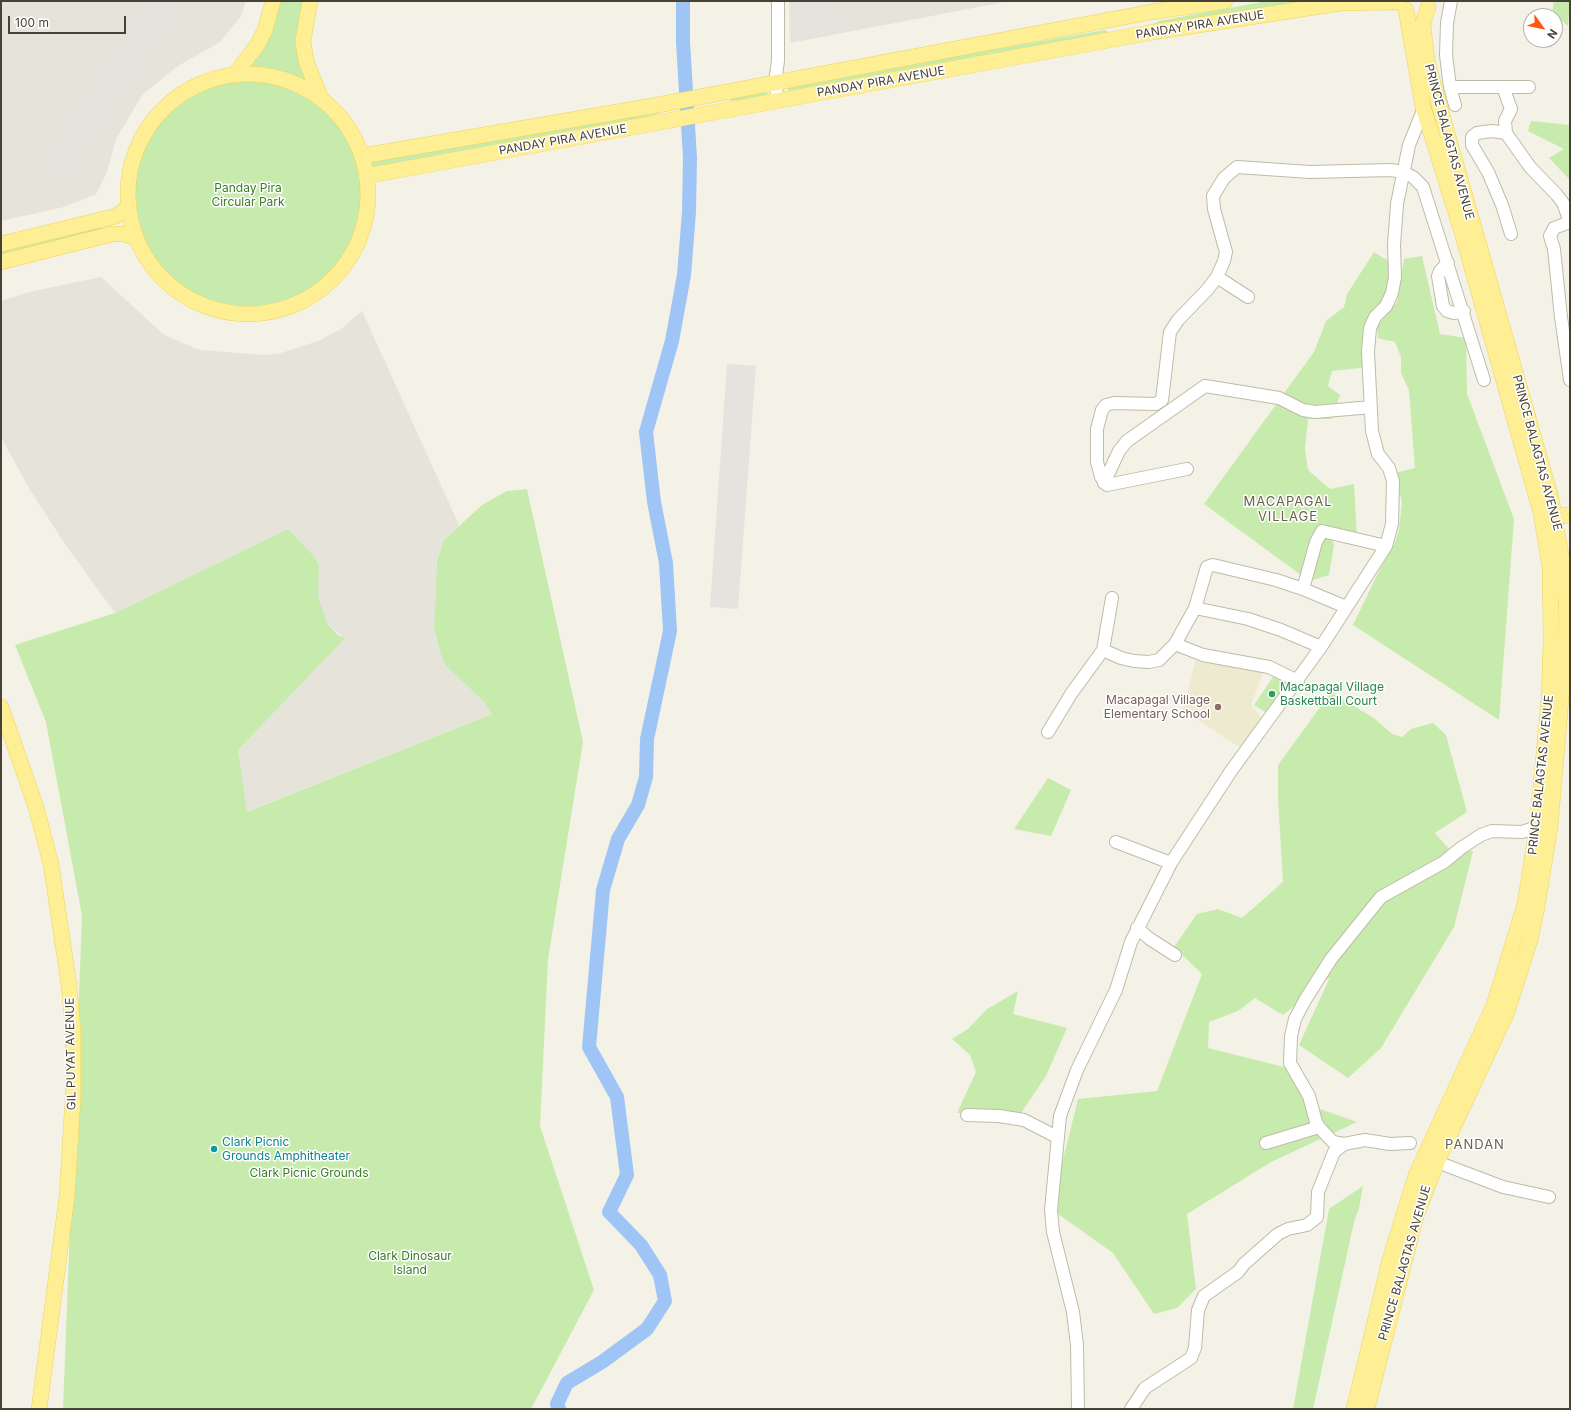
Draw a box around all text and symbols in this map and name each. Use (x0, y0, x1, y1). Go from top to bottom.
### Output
scale bar (10, 8, 128, 34)
street label: PANDAY PIRA AVENUE (1135, 8, 1265, 42)
north arrow (1523, 8, 1563, 48)
text: 100 m (15, 15, 49, 30)
text: N (1544, 27, 1560, 41)
street label: PRINCE BALAGTAS AVENUE (1421, 63, 1477, 221)
street label: PANDAY PIRA AVENUE (816, 64, 946, 100)
street label: PANDAY PIRA AVENUE (498, 122, 628, 158)
park label: Panday Pira Circular Park (211, 181, 285, 209)
street label: PRINCE BALAGTAS AVENUE (1509, 374, 1565, 532)
district label: MACAPAGAL VILLAGE (1243, 494, 1333, 525)
place label: Macapagal Village Baskettball Court (1280, 680, 1384, 708)
marker: Macapagal Village Baskettball Court (1267, 689, 1277, 699)
place label: Macapagal Village Elementary School (1104, 693, 1210, 721)
street label: PRINCE BALAGTAS AVENUE (1525, 694, 1557, 856)
marker: Macapagal Village Elementary School (1213, 702, 1223, 712)
street label: GIL PUYAT AVENUE (63, 998, 79, 1110)
place label: Clark Picnic Grounds Amphitheater (222, 1135, 350, 1163)
district label: PANDAN (1445, 1137, 1505, 1153)
marker: Clark Picnic Grounds Amphitheater (209, 1144, 219, 1154)
park label: Clark Picnic Grounds (249, 1166, 369, 1180)
street label: PRINCE BALAGTAS AVENUE (1376, 1184, 1434, 1342)
park label: Clark Dinosaur Island (368, 1249, 452, 1277)

